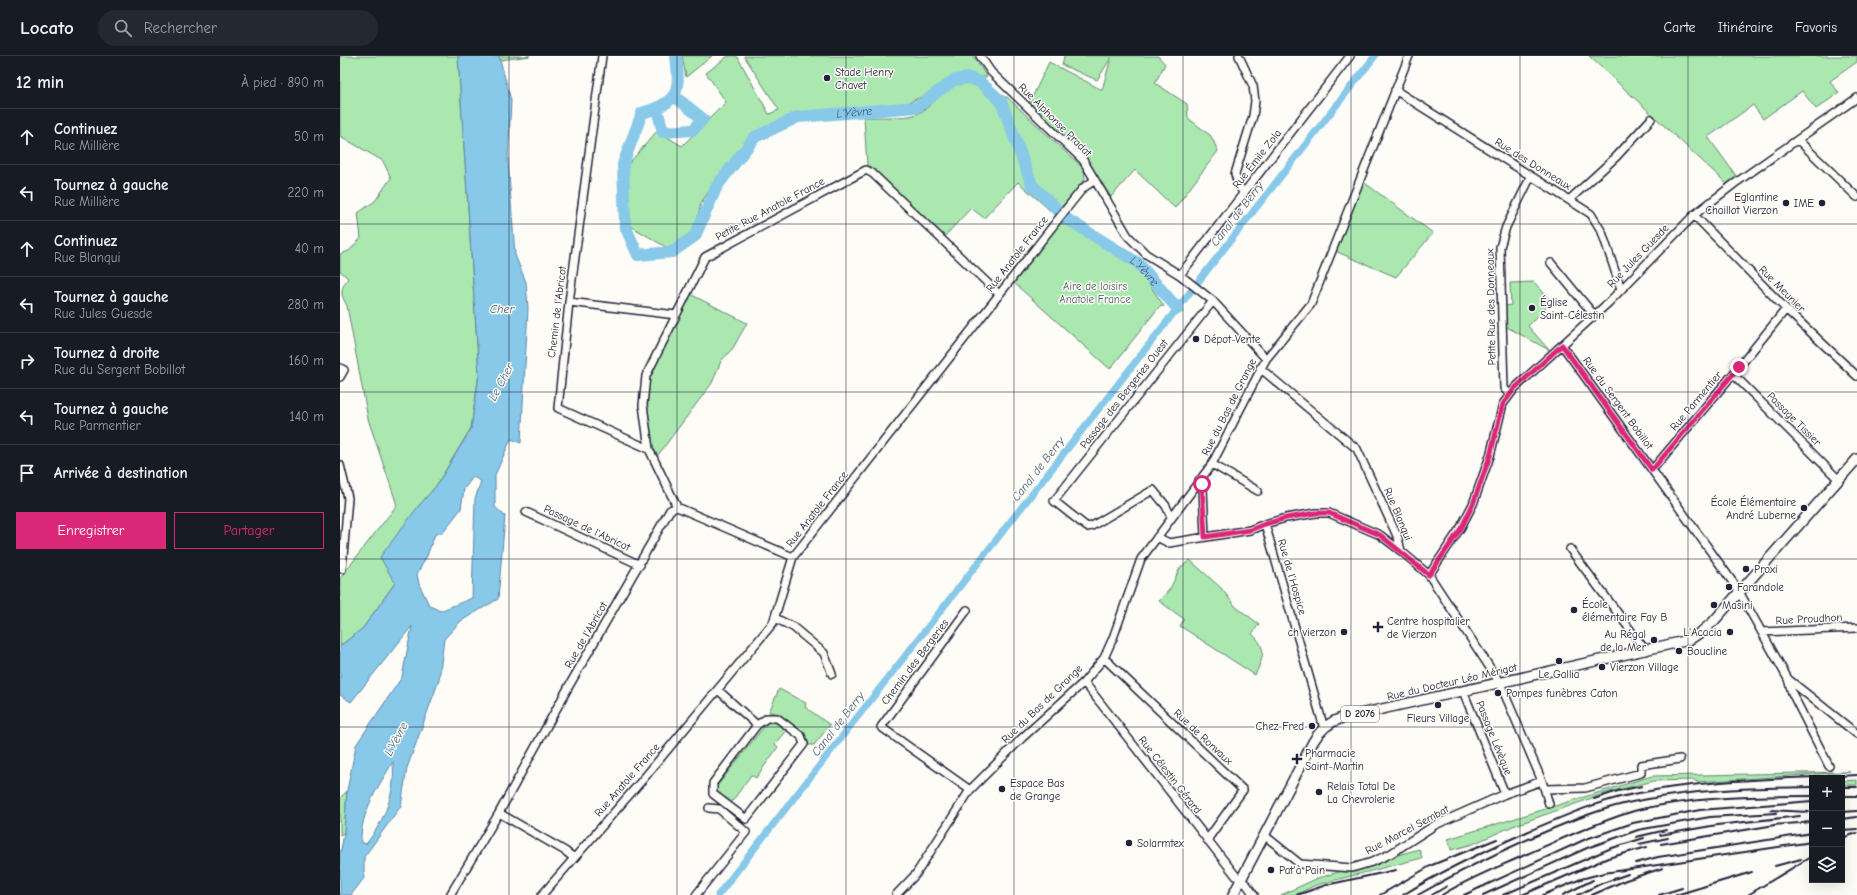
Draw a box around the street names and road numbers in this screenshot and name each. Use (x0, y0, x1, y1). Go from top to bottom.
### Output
street label: Rue Alphonse Pradat (1016, 81, 1095, 160)
street label: Rue Émile Zola (1229, 126, 1284, 191)
street label: Rue des Donneaux (1492, 135, 1574, 193)
street label: Petite Rue Anatole France (713, 174, 827, 243)
street label: Rue Anatole France (983, 213, 1051, 295)
street label: Rue Jules Guesde (1604, 221, 1672, 290)
street label: Petite Rue des Donneaux (1483, 248, 1499, 365)
street label: Rue Meunier (1756, 263, 1808, 315)
street label: Chemin de l'Abricot (545, 265, 569, 359)
street label: Passage des Bergeries Ouest (1077, 336, 1171, 451)
street label: Rue du Sergent Bobillot (1580, 354, 1656, 452)
street label: Rue du Bas de Grange (1199, 356, 1259, 458)
street label: Rue Parmentier (1667, 368, 1725, 433)
street label: Passage Tissier (1764, 389, 1824, 449)
street label: Rue Anatole France (783, 468, 851, 550)
street label: Rue Blanqui (1381, 486, 1415, 542)
street label: Passage de l'Abricot (542, 502, 633, 554)
street label: Rue de l'Hospice (1275, 538, 1309, 617)
street label: Rue de l'Abricot (562, 599, 611, 670)
street label: Rue Proudhon (1775, 611, 1843, 627)
street label: Chemin des Bergeries (879, 616, 952, 707)
street label: Rue du Docteur Léo Mérigot (1386, 661, 1519, 703)
street label: Rue du Bas de Grange (999, 662, 1085, 746)
street label: Passage Lévèque (1473, 699, 1515, 777)
street label: Rue de Ronvaux (1171, 706, 1236, 768)
road number: D 2076 (1341, 706, 1379, 722)
street label: Rue Célestin Gérard (1136, 734, 1204, 816)
street label: Rue Anatole France (592, 740, 663, 819)
street label: Rue Marcel Sembat (1363, 802, 1452, 857)

